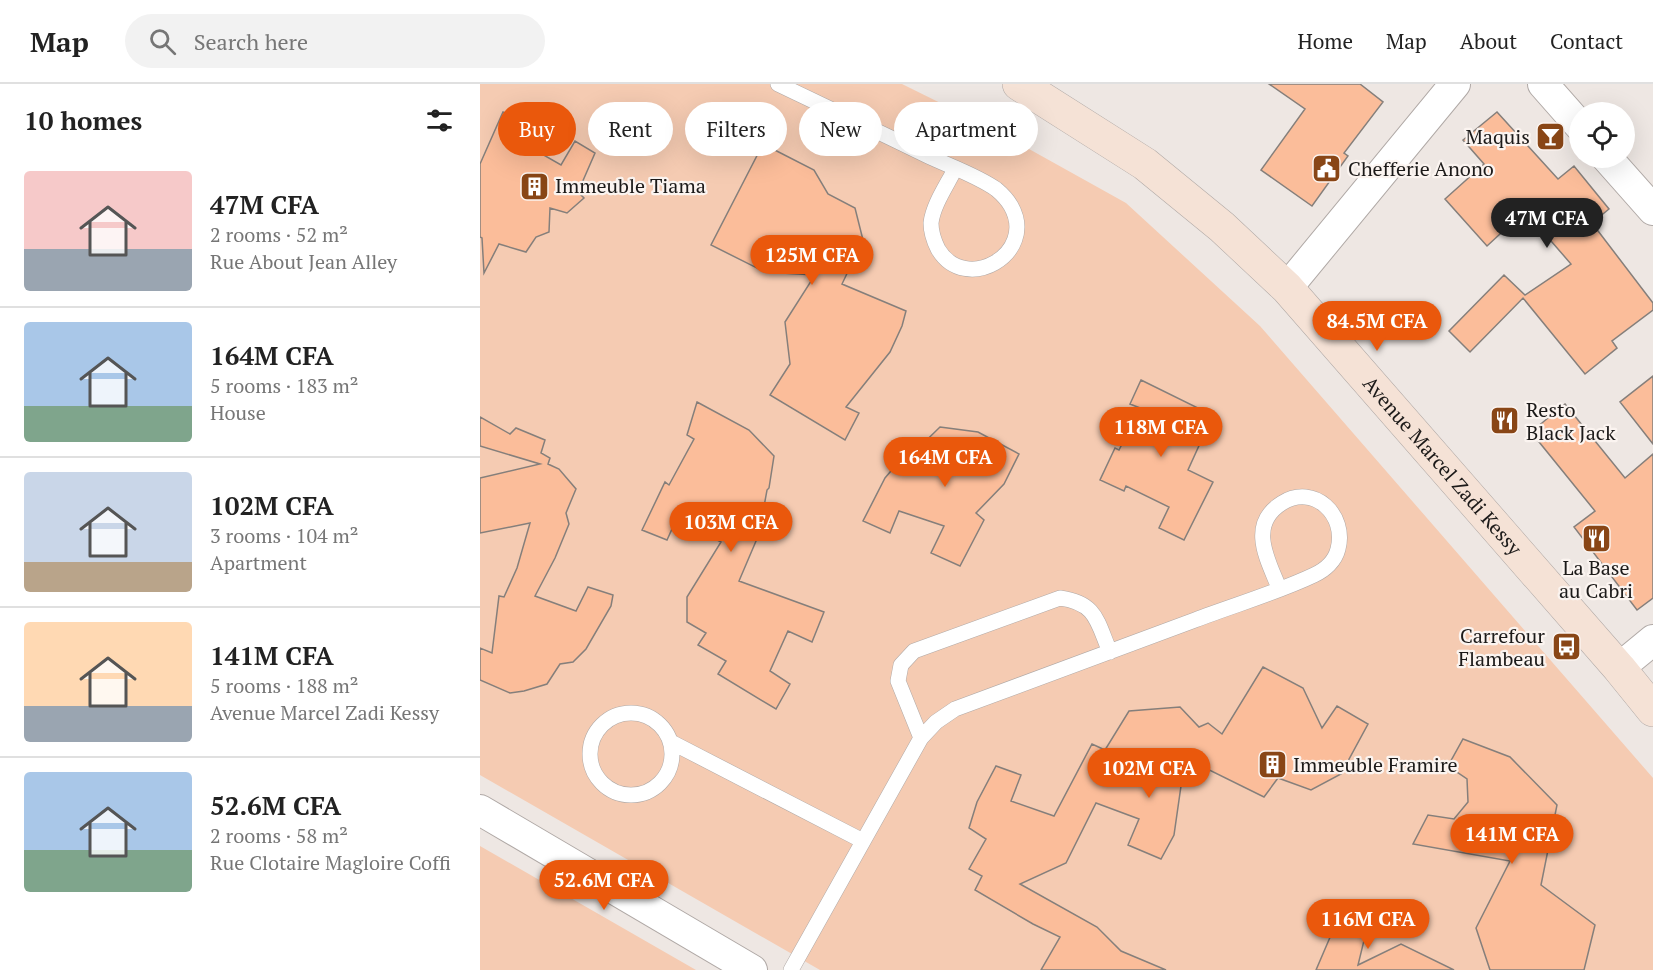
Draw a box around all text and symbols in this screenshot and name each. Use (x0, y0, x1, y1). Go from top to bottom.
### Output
search box (125, 14, 545, 68)
text: Map (30, 23, 89, 60)
icon: search (146, 25, 179, 58)
text: Search here (194, 27, 308, 56)
text: Home (1297, 27, 1353, 55)
text: Map (1386, 27, 1427, 55)
text: About (1460, 27, 1517, 55)
text: Contact (1550, 27, 1623, 55)
chip: Buy (498, 102, 576, 156)
chip: Rent (588, 102, 673, 156)
chip: Filters (685, 102, 787, 156)
chip: New (799, 102, 882, 156)
chip: Apartment (894, 102, 1038, 156)
map controls (1569, 102, 1635, 168)
button: locate (1569, 102, 1635, 168)
text: 10 homes (24, 103, 142, 137)
icon: filters (423, 104, 456, 137)
bar icon: Maquis (1535, 121, 1567, 153)
place label: Maquis (1465, 123, 1530, 150)
public building icon: Chefferie Anono (1311, 153, 1343, 185)
place label: Chefferie Anono (1348, 155, 1494, 182)
building icon: Immeuble Tiama (518, 170, 550, 202)
place label: Immeuble Tiama (555, 172, 706, 199)
text: 47M CFA (210, 187, 319, 221)
icon: home (72, 195, 144, 267)
pin: 47M CFA (1492, 198, 1602, 249)
text: 47M CFA (1505, 204, 1589, 231)
text: 2 rooms · 52 m² (210, 221, 348, 248)
pin: 125M CFA (750, 235, 874, 286)
text: 125M CFA (764, 241, 860, 268)
text: Rue About Jean Alley (210, 248, 397, 275)
pin: 84.5M CFA (1308, 301, 1446, 352)
text: 84.5M CFA (1326, 307, 1428, 334)
text: 164M CFA (210, 338, 334, 372)
icon: home (72, 346, 144, 418)
street label: Avenue Marcel Zadi Kessy (1357, 370, 1529, 561)
text: 5 rooms · 183 m² (210, 372, 358, 399)
place label: Resto Black Jack (1526, 396, 1616, 446)
text: House (210, 399, 266, 426)
restaurant icon: Resto Black Jack (1489, 405, 1521, 437)
pin: 118M CFA (1099, 407, 1223, 458)
text: 118M CFA (1113, 413, 1209, 440)
pin: 164M CFA (883, 437, 1007, 488)
text: 164M CFA (897, 443, 993, 470)
text: 102M CFA (210, 488, 334, 522)
icon: home (72, 496, 144, 568)
pin: 103M CFA (669, 502, 793, 553)
text: 103M CFA (683, 508, 779, 535)
text: 3 rooms · 104 m² (210, 522, 358, 549)
restaurant icon: La Base au Cabri (1580, 522, 1612, 554)
text: Apartment (210, 549, 307, 576)
place label: La Base au Cabri (1559, 554, 1633, 604)
place label: Carrefour Flambeau (1458, 622, 1545, 672)
bus stop icon: Carrefour Flambeau (1550, 631, 1582, 663)
text: 141M CFA (210, 638, 334, 672)
icon: home (72, 646, 144, 718)
text: 5 rooms · 188 m² (210, 672, 358, 699)
text: Avenue Marcel Zadi Kessy (210, 699, 439, 726)
pin: 102M CFA (1087, 748, 1211, 799)
building icon: Immeuble Framire (1256, 749, 1288, 781)
place label: Immeuble Framire (1293, 751, 1458, 778)
text: 102M CFA (1101, 754, 1197, 781)
text: 52.6M CFA (210, 788, 341, 822)
icon: home (72, 796, 144, 868)
pin: 141M CFA (1450, 814, 1574, 865)
text: 141M CFA (1464, 820, 1560, 847)
text: 2 rooms · 58 m² (210, 822, 348, 849)
text: Rue Clotaire Magloire Coffi (210, 849, 451, 876)
pin: 52.6M CFA (535, 860, 673, 911)
text: 52.6M CFA (553, 866, 655, 893)
pin: 116M CFA (1306, 899, 1430, 950)
text: 116M CFA (1320, 905, 1416, 932)

